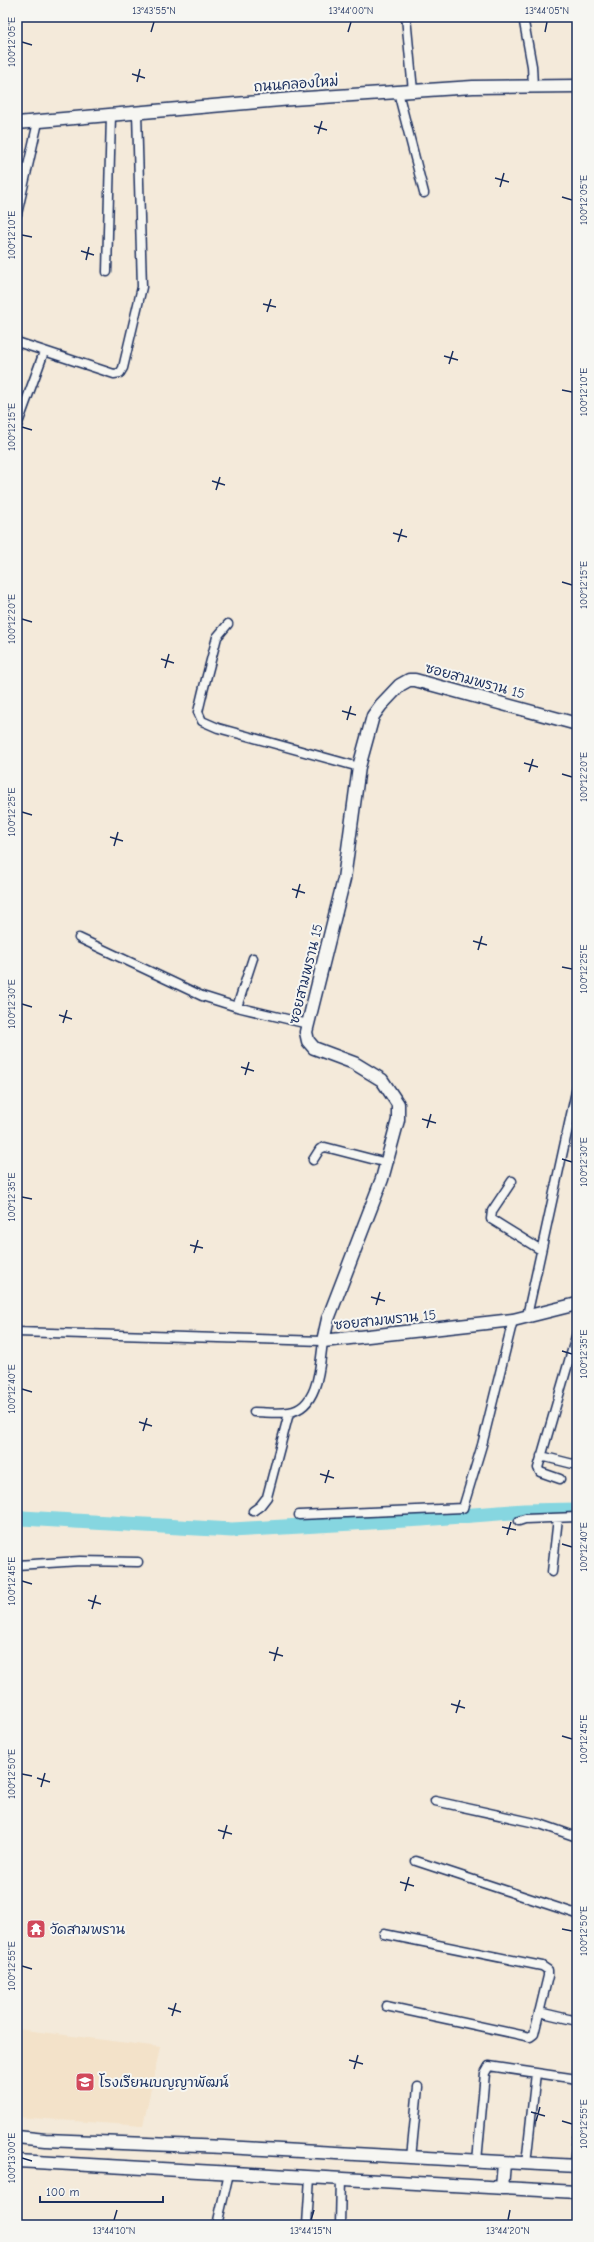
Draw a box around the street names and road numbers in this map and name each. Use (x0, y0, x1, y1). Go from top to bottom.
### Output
street label: ถนนคลองใหม่ (253, 72, 339, 95)
street label: ซอยสามพราน 15 (423, 660, 527, 702)
street label: ซอยสามพราน 15 (285, 922, 327, 1026)
street label: ซอยสามพราน 15 (333, 1306, 437, 1334)

